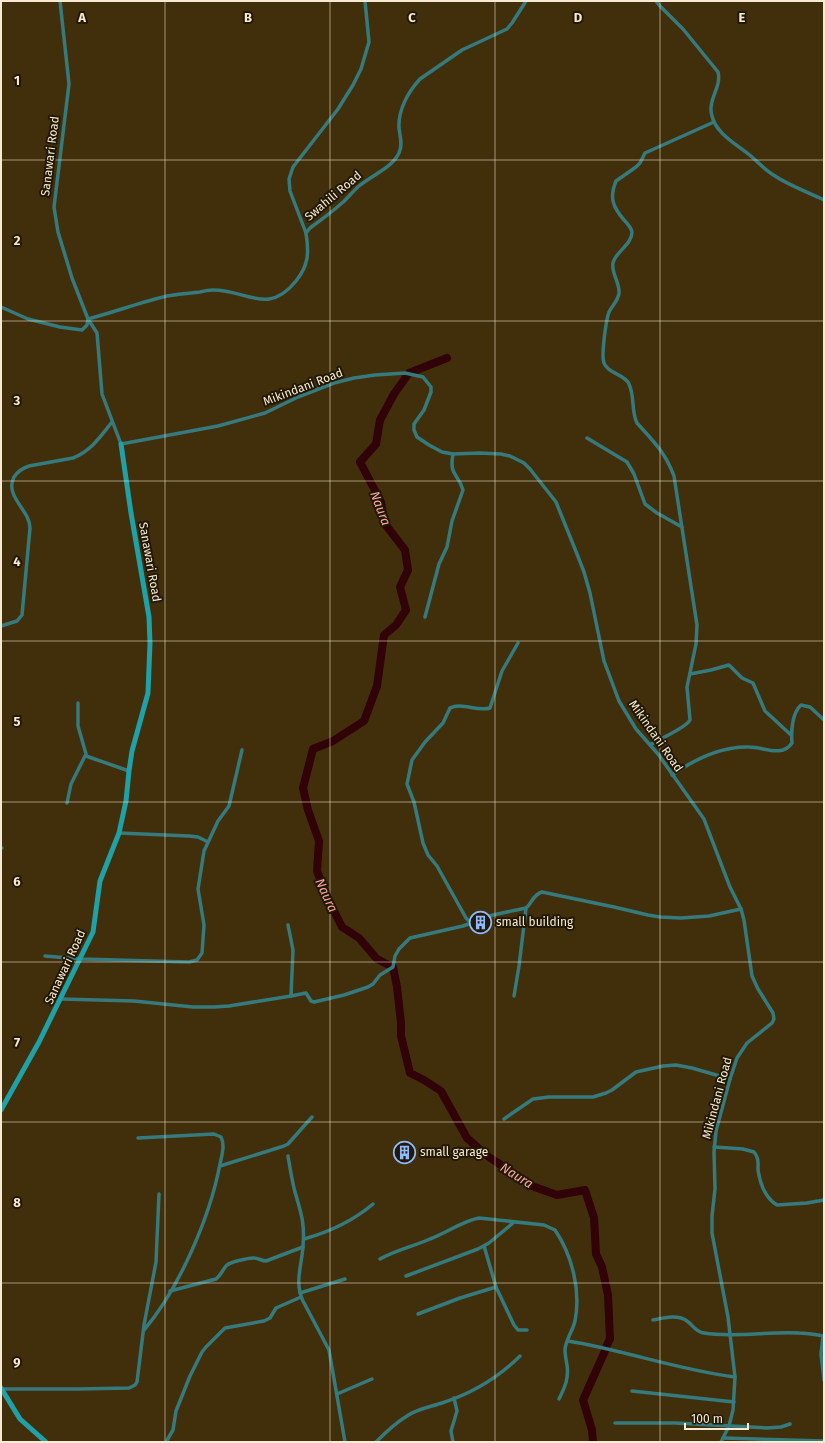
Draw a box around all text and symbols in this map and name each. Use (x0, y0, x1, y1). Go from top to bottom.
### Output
text: A (77, 10, 86, 25)
text: B (244, 10, 252, 25)
text: C (408, 10, 416, 25)
text: D (574, 10, 583, 25)
text: E (739, 10, 746, 25)
text: 1 (14, 73, 20, 88)
street label: Sanawari Road (38, 115, 62, 197)
street label: Swahili Road (302, 168, 364, 224)
text: 2 (14, 233, 21, 248)
street label: Mikindani Road (261, 365, 345, 409)
text: 3 (13, 393, 21, 408)
water label: Naura (367, 489, 394, 528)
street label: Sanawari Road (136, 521, 164, 603)
text: 4 (13, 554, 21, 569)
street label: Mikindani Road (626, 697, 686, 775)
text: 5 (14, 714, 21, 729)
text: 6 (13, 874, 21, 889)
water label: Naura (312, 876, 341, 915)
building icon: small building (467, 909, 493, 935)
place label: small building (496, 915, 574, 929)
street label: Sanawari Road (42, 928, 88, 1006)
text: 7 (14, 1035, 20, 1050)
street label: Mikindani Road (699, 1055, 735, 1141)
building icon: small garage (392, 1139, 418, 1165)
place label: small garage (420, 1145, 488, 1159)
water label: Naura (498, 1160, 536, 1191)
text: 8 (13, 1195, 21, 1210)
text: 9 (13, 1355, 21, 1370)
scale bar (685, 1405, 748, 1431)
text: 100 m (691, 1412, 723, 1426)

